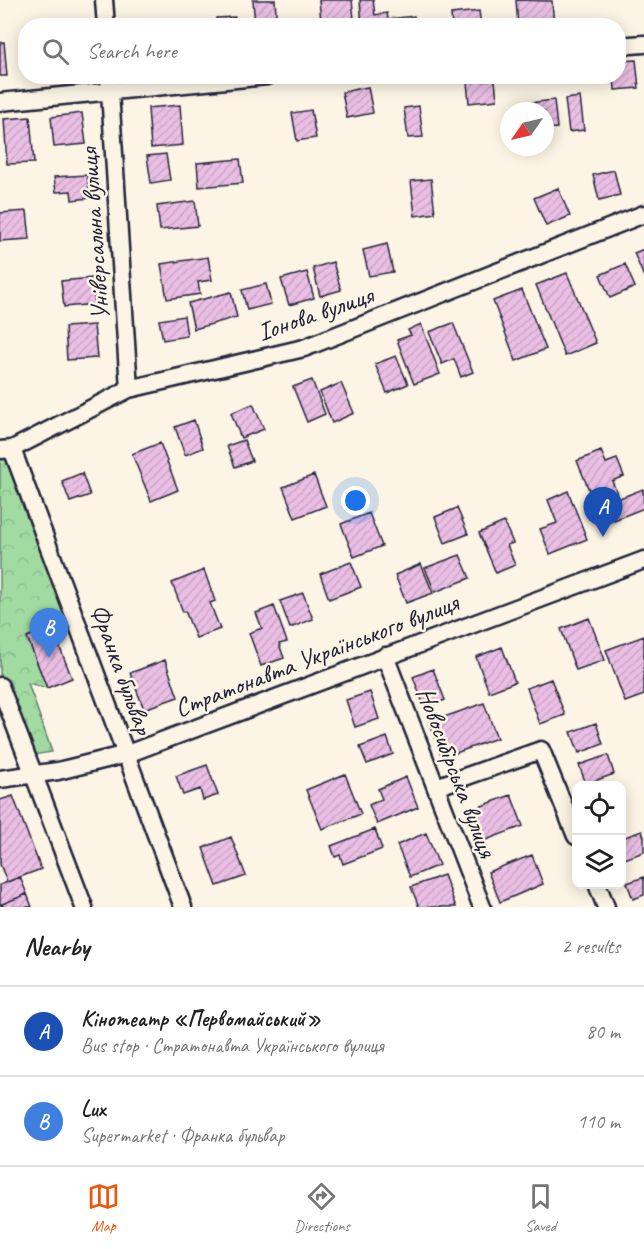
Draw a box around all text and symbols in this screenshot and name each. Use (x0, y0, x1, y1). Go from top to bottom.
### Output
search box (18, 18, 626, 84)
icon: search (39, 35, 72, 68)
text: Search here (87, 37, 177, 65)
north arrow (500, 102, 554, 156)
street label: Універсальна вулиця (72, 145, 117, 321)
street label: Іонова вулиця (253, 278, 379, 349)
your location (341, 486, 370, 515)
pin: A (584, 488, 622, 537)
street label: Стратонавта Українського вулиця (170, 585, 464, 725)
street label: Франка бульвар (83, 599, 161, 741)
pin: B (29, 608, 68, 658)
street label: Новосибірська вулиця (409, 682, 505, 864)
map controls (572, 781, 626, 889)
button: locate (572, 781, 626, 835)
button: layers (572, 835, 626, 889)
text: Nearby (24, 930, 89, 963)
text: 2 results (561, 934, 620, 959)
text: Кінотеатр «Первомайський» (81, 1005, 321, 1033)
text: A (38, 1019, 49, 1044)
text: 80 m (586, 1019, 620, 1044)
text: Bus stop · Стратонавта Українського вулиця (81, 1033, 383, 1058)
text: Lux (81, 1095, 105, 1123)
text: B (38, 1109, 49, 1134)
text: 110 m (577, 1109, 620, 1134)
text: Supermarket · Франка бульвар (81, 1123, 284, 1148)
tab: Map (87, 1180, 120, 1236)
tab: Directions (294, 1180, 350, 1236)
tab: Saved (524, 1180, 557, 1236)

